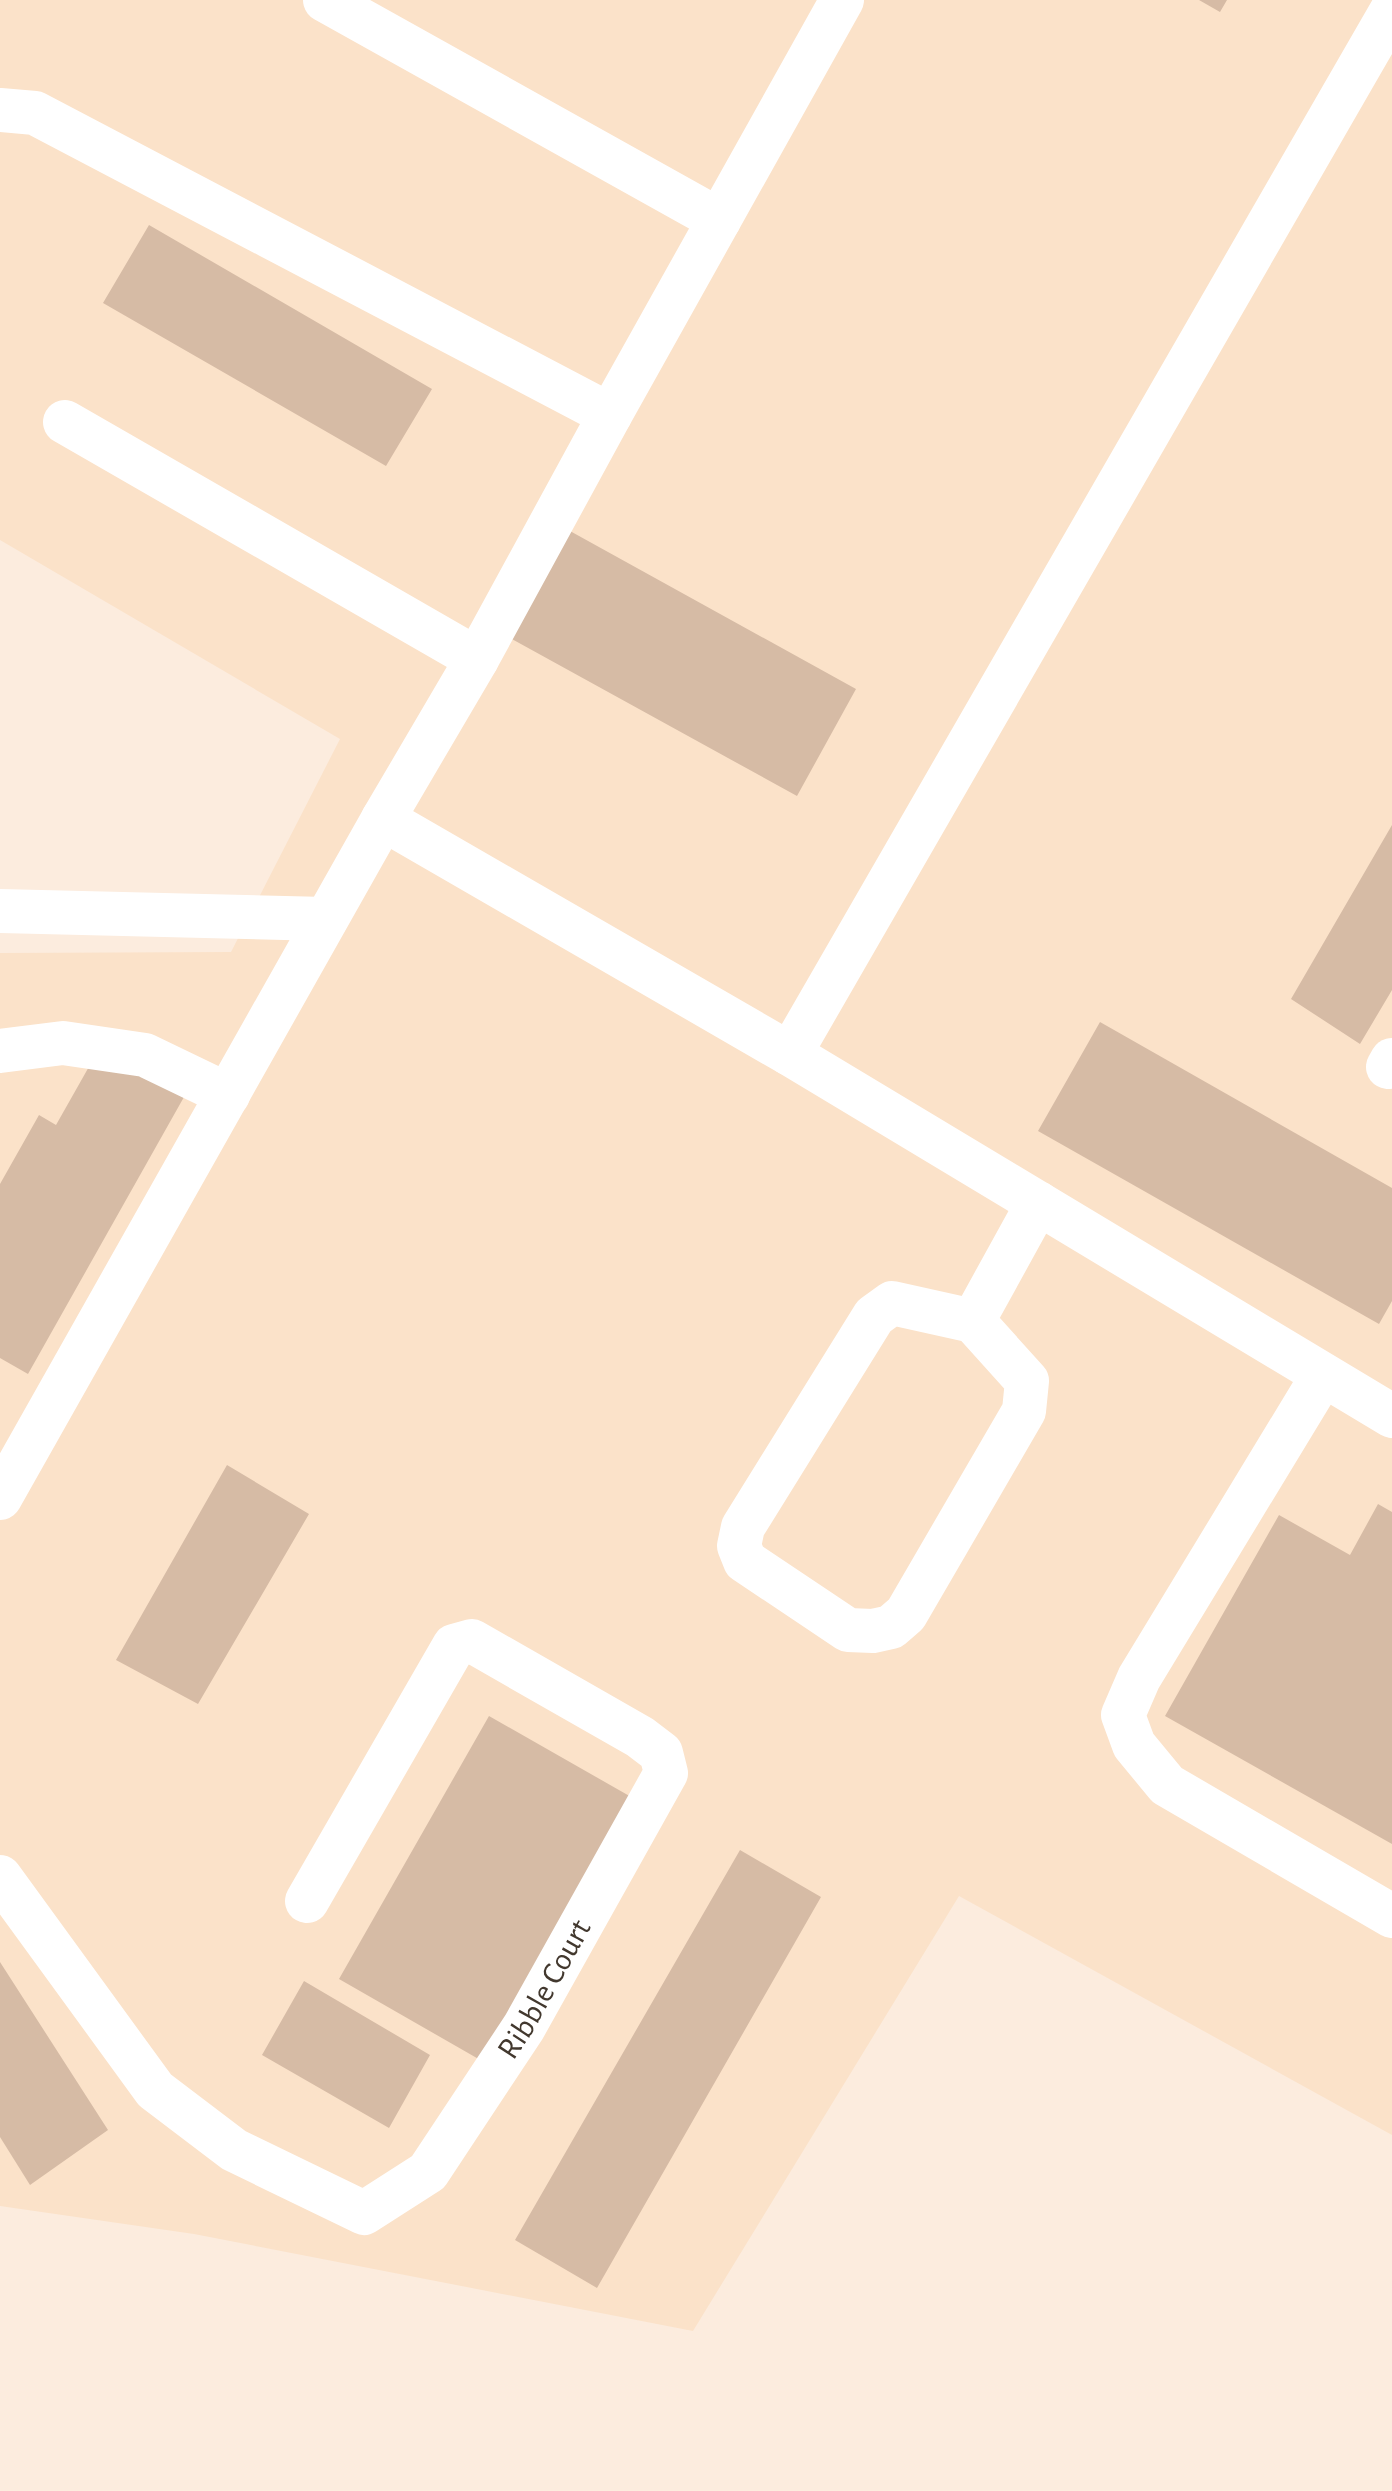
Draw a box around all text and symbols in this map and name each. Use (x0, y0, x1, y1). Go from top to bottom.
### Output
street label: Ribble Court (492, 1914, 597, 2064)

